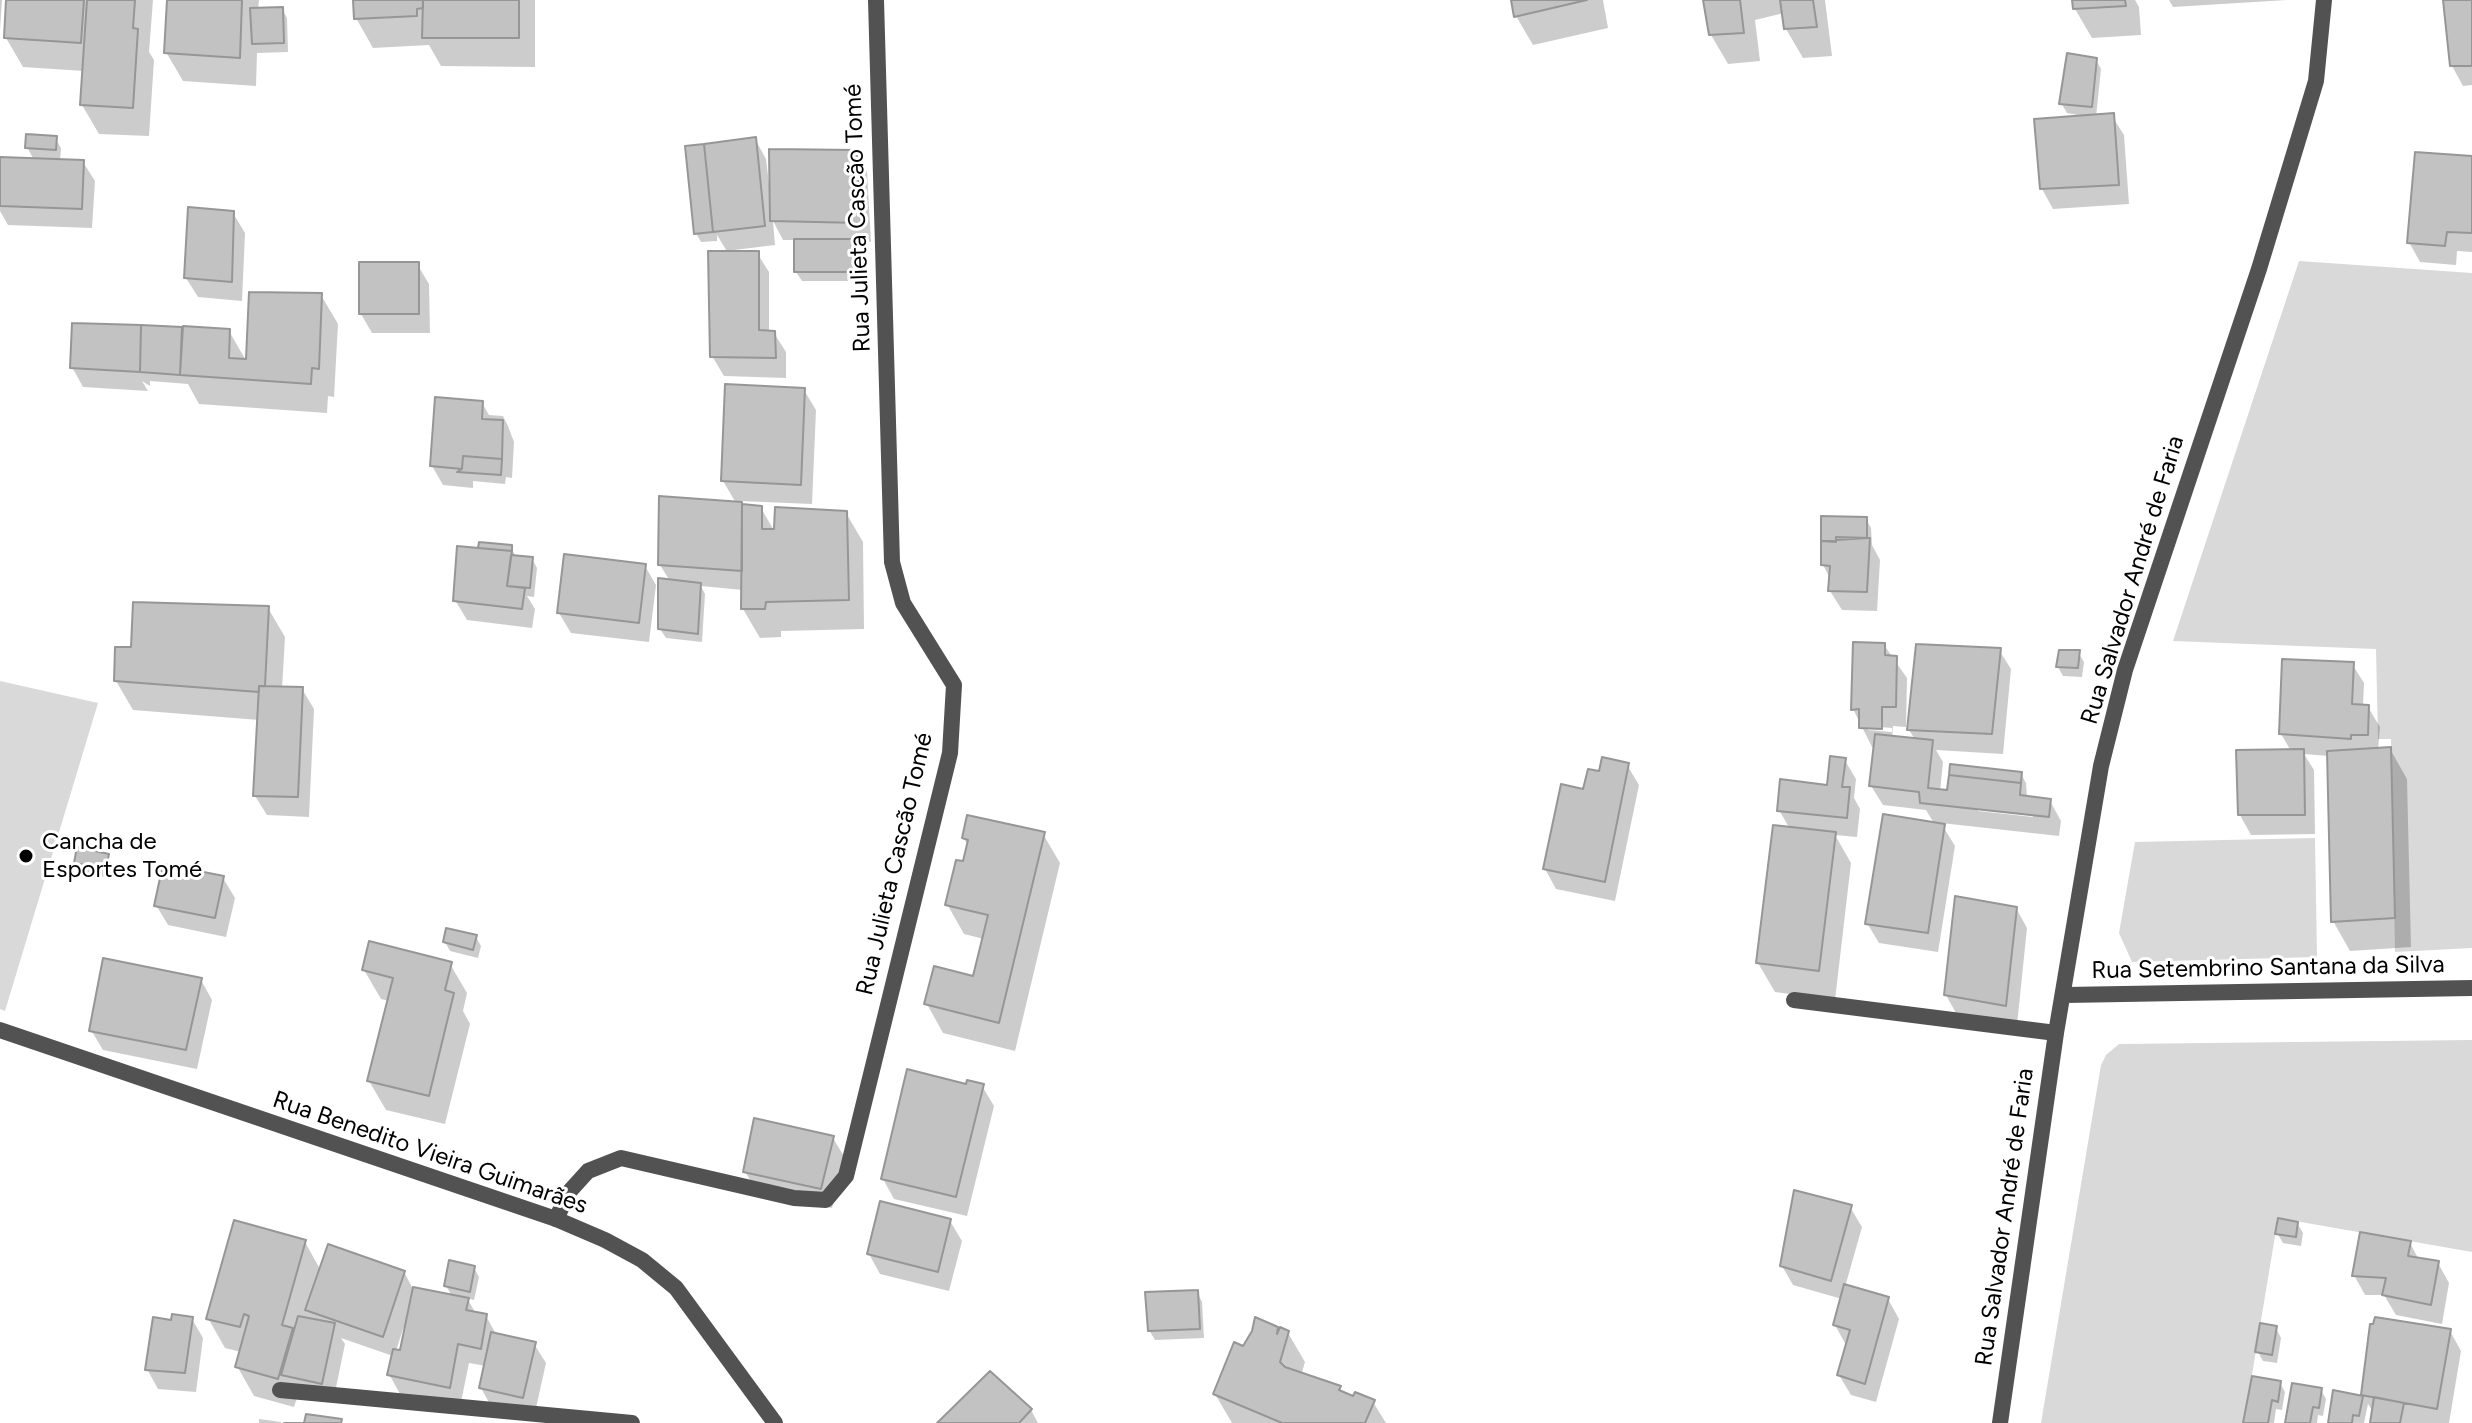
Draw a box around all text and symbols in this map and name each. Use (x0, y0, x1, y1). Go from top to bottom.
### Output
street label: Rua Julieta Cascão Tomé (839, 83, 877, 353)
street label: Rua Salvador André de Faria (2075, 432, 2191, 728)
street label: Rua Julieta Cascão Tomé (851, 730, 939, 998)
place label: Cancha de Esportes Tomé (42, 828, 202, 884)
marker: Cancha de Esportes Tomé (17, 847, 35, 865)
street label: Rua Setembrino Santana da Silva (2091, 951, 2445, 985)
street label: Rua Salvador André de Faria (1970, 1066, 2040, 1368)
street label: Rua Benedito Vieira Guimarães (269, 1086, 591, 1220)

